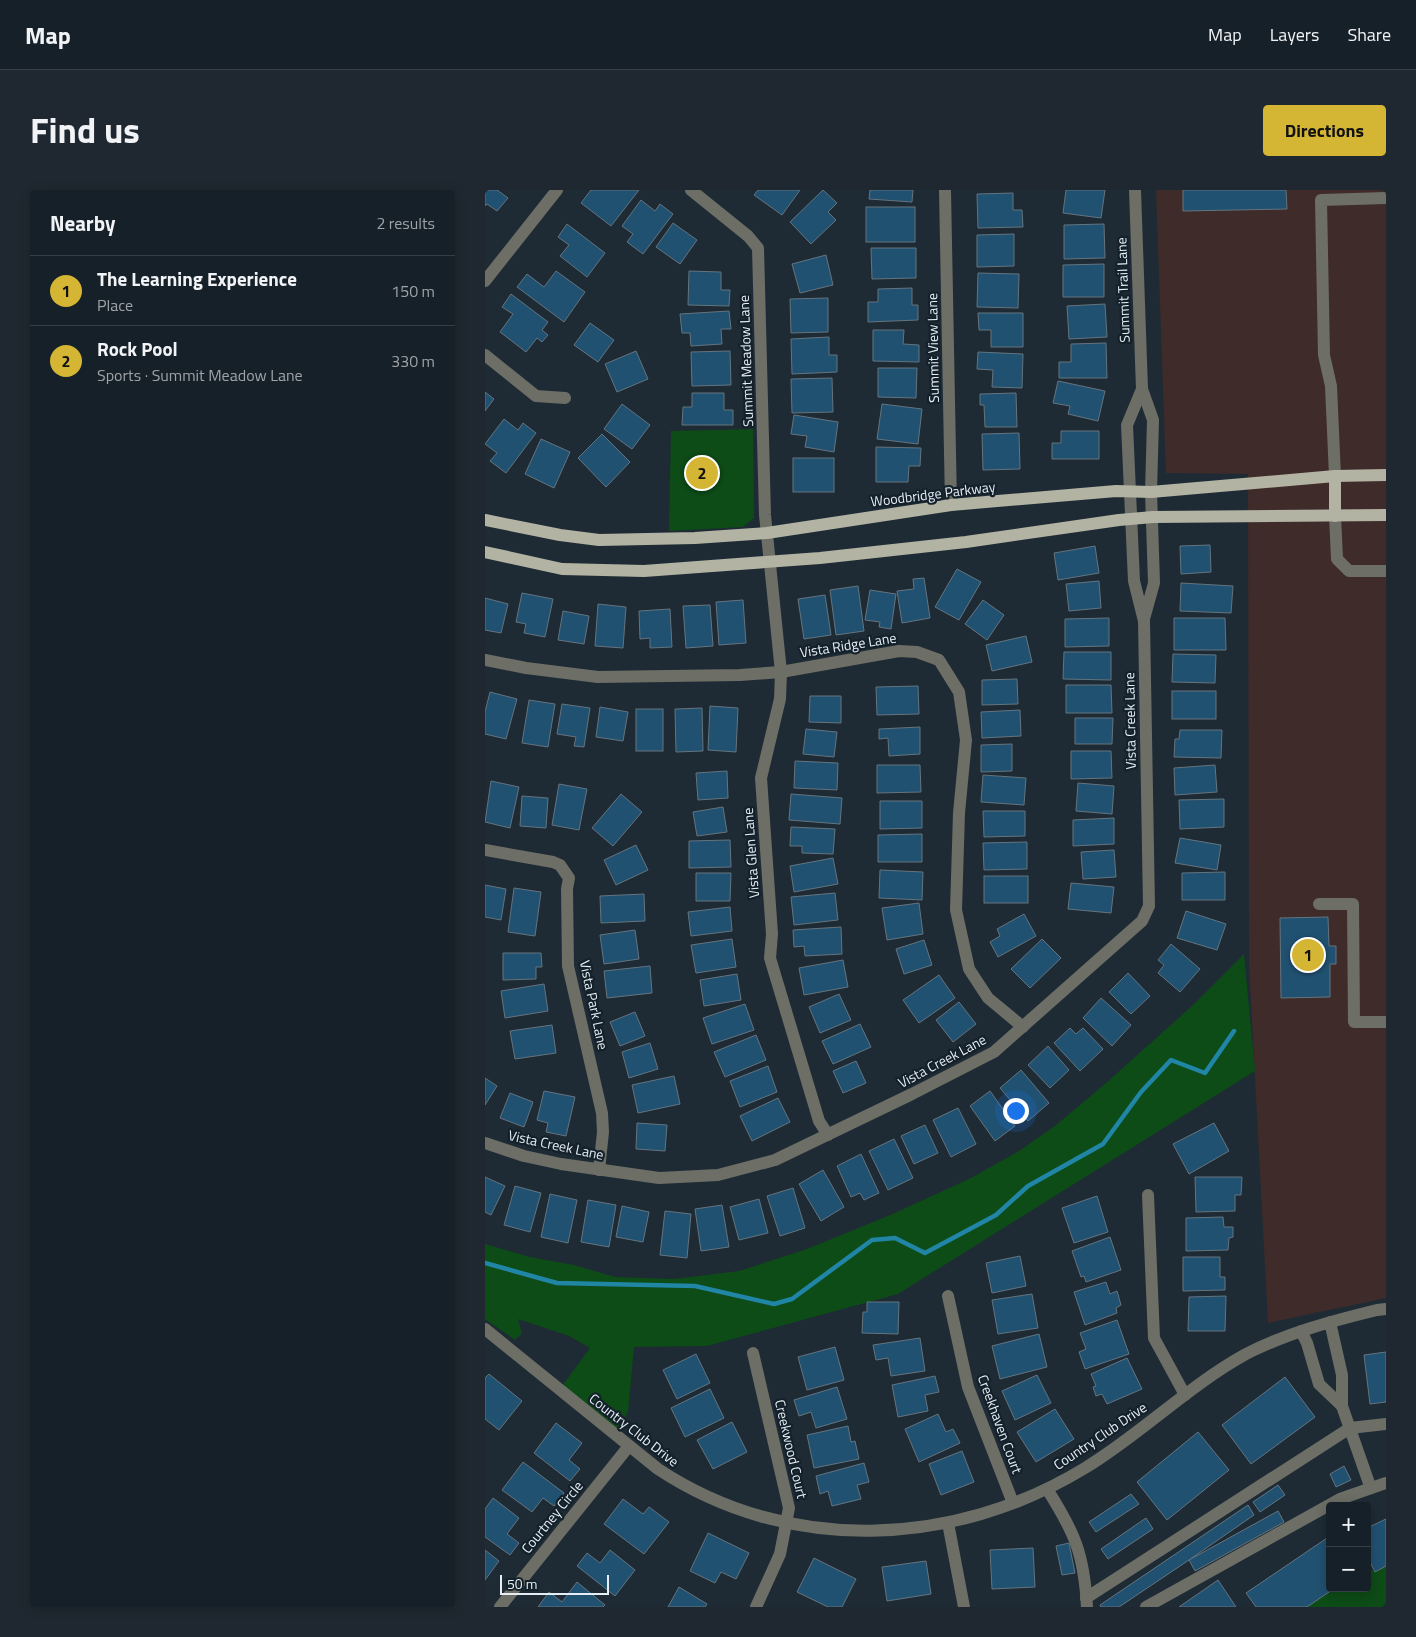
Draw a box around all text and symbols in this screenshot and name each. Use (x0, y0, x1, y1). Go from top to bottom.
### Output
text: Map (25, 17, 71, 53)
text: Map (1208, 21, 1242, 48)
text: Layers (1270, 21, 1319, 48)
text: Share (1347, 21, 1391, 48)
text: Find us (30, 103, 140, 157)
button: Directions (1263, 105, 1386, 156)
text: Nearby (50, 207, 115, 239)
text: 2 results (376, 211, 435, 235)
street label: Summit Trail Lane (1110, 237, 1135, 343)
text: The Learning Experience (97, 264, 297, 293)
text: 1 (62, 279, 70, 303)
text: 150 m (391, 279, 435, 303)
text: Place (97, 293, 133, 317)
street label: Summit View Lane (921, 293, 944, 403)
street label: Summit Meadow Lane (733, 295, 758, 427)
text: Rock Pool (97, 334, 178, 363)
text: 2 (62, 349, 70, 373)
text: 330 m (391, 349, 435, 373)
text: Sports · Summit Meadow Lane (97, 363, 303, 387)
pin: 2 (686, 454, 718, 492)
street label: Woodbridge Parkway (869, 475, 997, 512)
street label: Vista Ridge Lane (798, 627, 898, 663)
street label: Vista Creek Lane (1118, 672, 1141, 770)
street label: Vista Glen Lane (737, 807, 764, 899)
pin: 1 (1292, 936, 1324, 974)
street label: Vista Park Lane (575, 958, 614, 1052)
street label: Vista Creek Lane (894, 1028, 990, 1093)
your location (1003, 1098, 1029, 1124)
street label: Vista Creek Lane (506, 1124, 606, 1165)
street label: Creekhaven Court (973, 1371, 1028, 1476)
street label: Country Club Drive (585, 1388, 684, 1471)
street label: Country Club Drive (1049, 1396, 1151, 1475)
street label: Creekwood Court (770, 1397, 813, 1501)
street label: Courtney Circle (516, 1476, 588, 1558)
map controls (1326, 1502, 1371, 1592)
button: + (1326, 1502, 1371, 1547)
button: − (1326, 1547, 1371, 1592)
scale bar (500, 1572, 609, 1595)
text: 50 m (507, 1573, 537, 1594)

